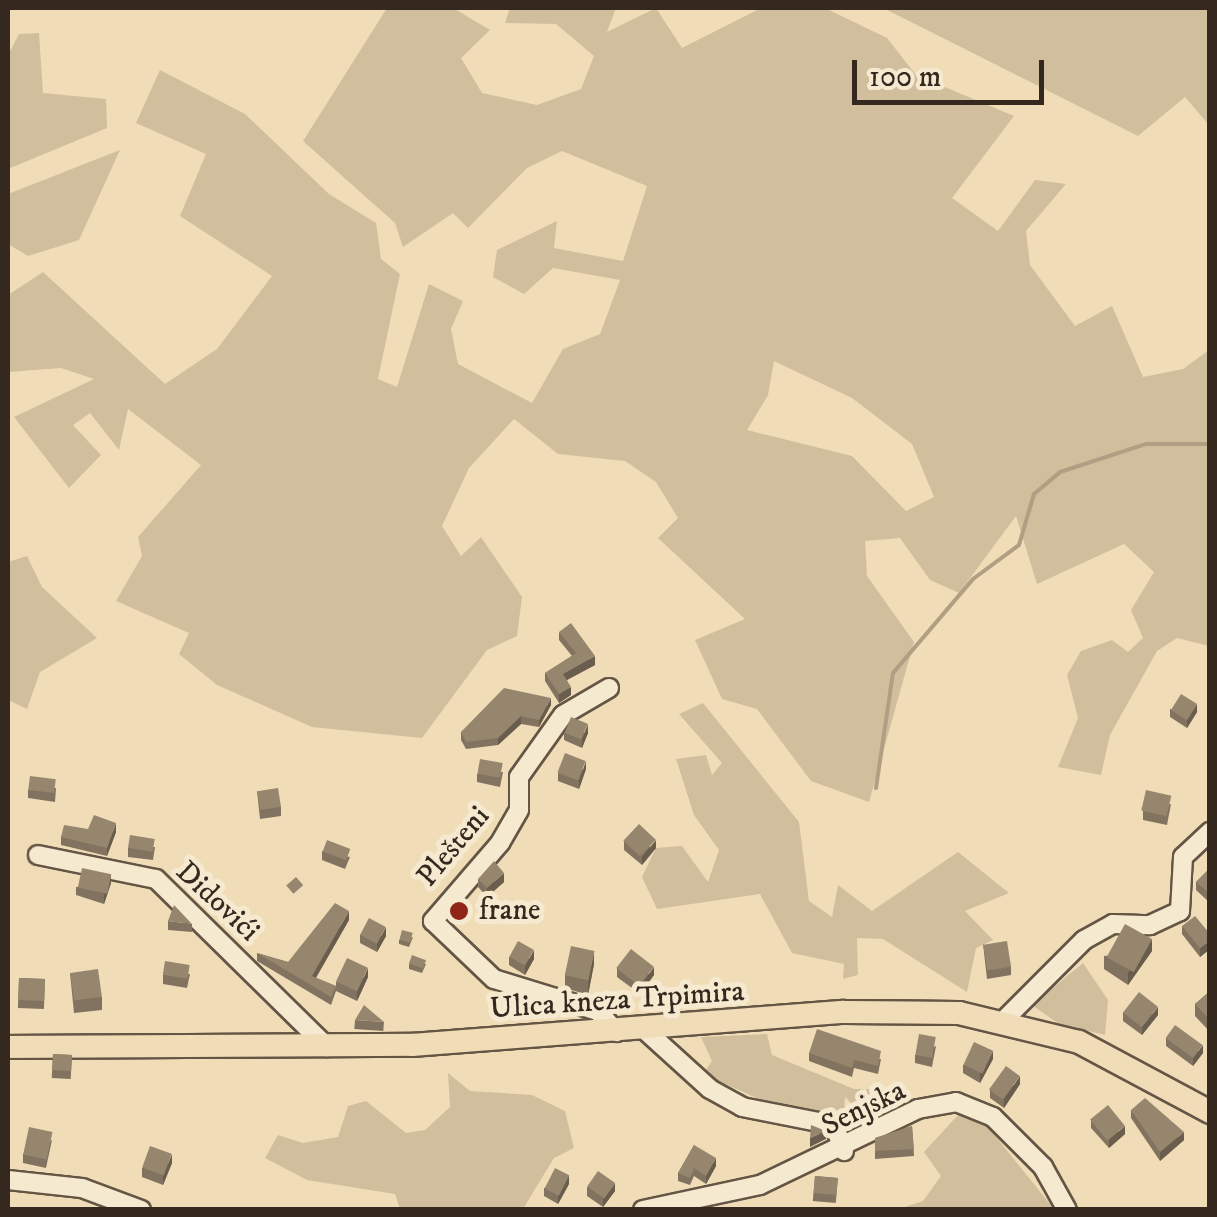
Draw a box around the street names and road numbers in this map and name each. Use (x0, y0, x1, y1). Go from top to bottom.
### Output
street label: Plešteni (410, 799, 498, 895)
street label: Didovići (168, 854, 266, 950)
street label: Ulica kneza Trpimira (489, 974, 745, 1028)
street label: Senjska (816, 1073, 912, 1145)

